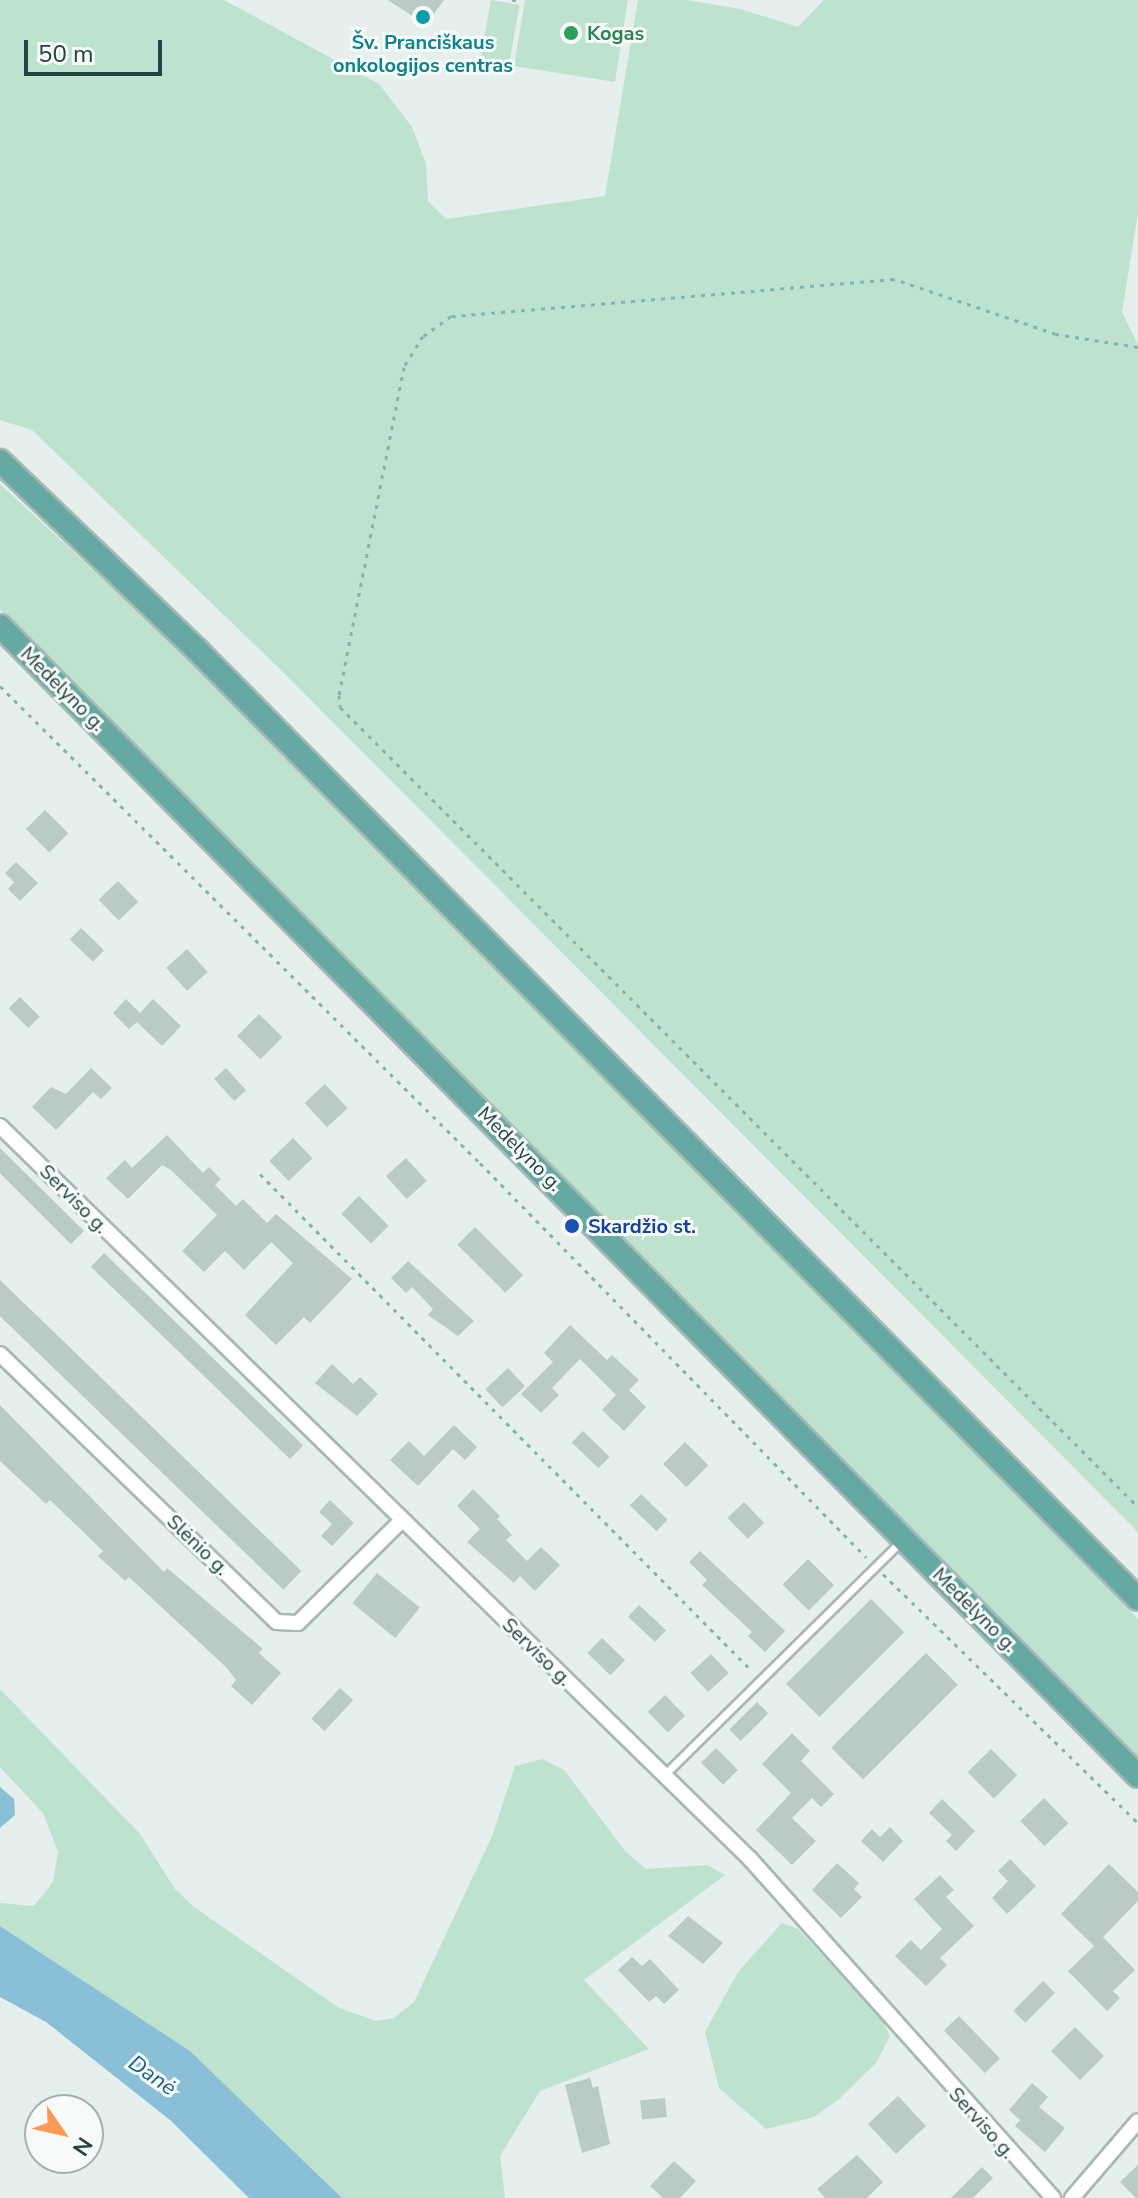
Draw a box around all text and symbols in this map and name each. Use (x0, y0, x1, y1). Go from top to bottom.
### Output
marker: Šv. Pranciškaus onkologijos centras (414, 8, 432, 26)
place label: Kogas (587, 21, 644, 45)
scale bar (28, 24, 166, 74)
marker: Kogas (562, 24, 580, 42)
place label: Šv. Pranciškaus onkologijos centras (333, 30, 513, 77)
text: 50 m (38, 38, 94, 70)
street label: Medelyno g. (16, 642, 110, 736)
street label: Medelyno g. (473, 1102, 567, 1196)
street label: Serviso g. (34, 1159, 114, 1239)
place label: Skardžio st. (588, 1214, 696, 1238)
marker: Skardžio st. (563, 1217, 581, 1235)
street label: Slėnio g. (162, 1510, 234, 1580)
street label: Medelyno g. (928, 1563, 1022, 1657)
street label: Serviso g. (497, 1613, 577, 1691)
water label: Danė (123, 2050, 181, 2102)
street label: Serviso g. (944, 2082, 1020, 2164)
north arrow (24, 2094, 104, 2174)
text: N (65, 2131, 99, 2162)

